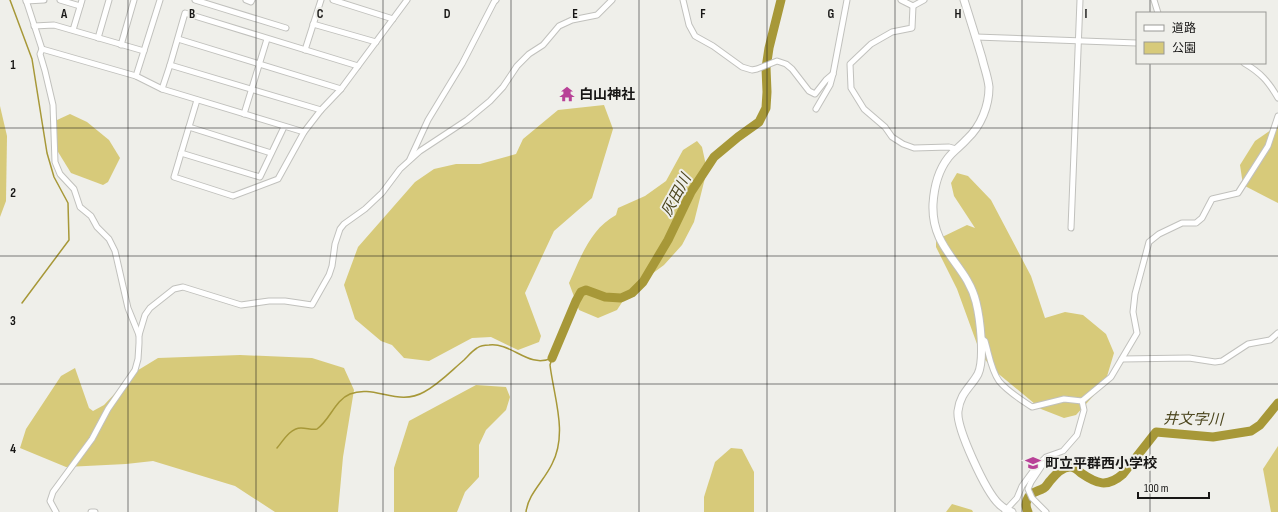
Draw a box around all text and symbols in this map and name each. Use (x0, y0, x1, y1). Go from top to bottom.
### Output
text: A (60, 6, 68, 22)
text: B (189, 6, 195, 22)
text: C (317, 6, 324, 22)
text: D (444, 6, 451, 22)
text: E (572, 6, 578, 22)
text: F (700, 6, 706, 22)
text: G (828, 6, 835, 22)
text: H (955, 6, 962, 22)
text: I (1085, 6, 1088, 22)
legend (1136, 12, 1266, 64)
text: 道路 (1172, 21, 1196, 36)
text: 公園 (1172, 41, 1196, 56)
text: 1 (10, 57, 16, 73)
temple icon: 白山神社 (558, 85, 576, 103)
place label: 白山神社 (579, 86, 635, 103)
water label: 灰田川 (657, 169, 696, 220)
text: 2 (10, 185, 16, 201)
text: 3 (10, 313, 16, 329)
water label: 井文字川 (1163, 409, 1225, 430)
text: 4 (10, 441, 16, 457)
school or university icon: 町立平群西小学校 (1024, 454, 1042, 472)
place label: 町立平群西小学校 (1045, 455, 1157, 472)
scale bar (1138, 474, 1209, 500)
text: 100 m (1144, 481, 1169, 496)

